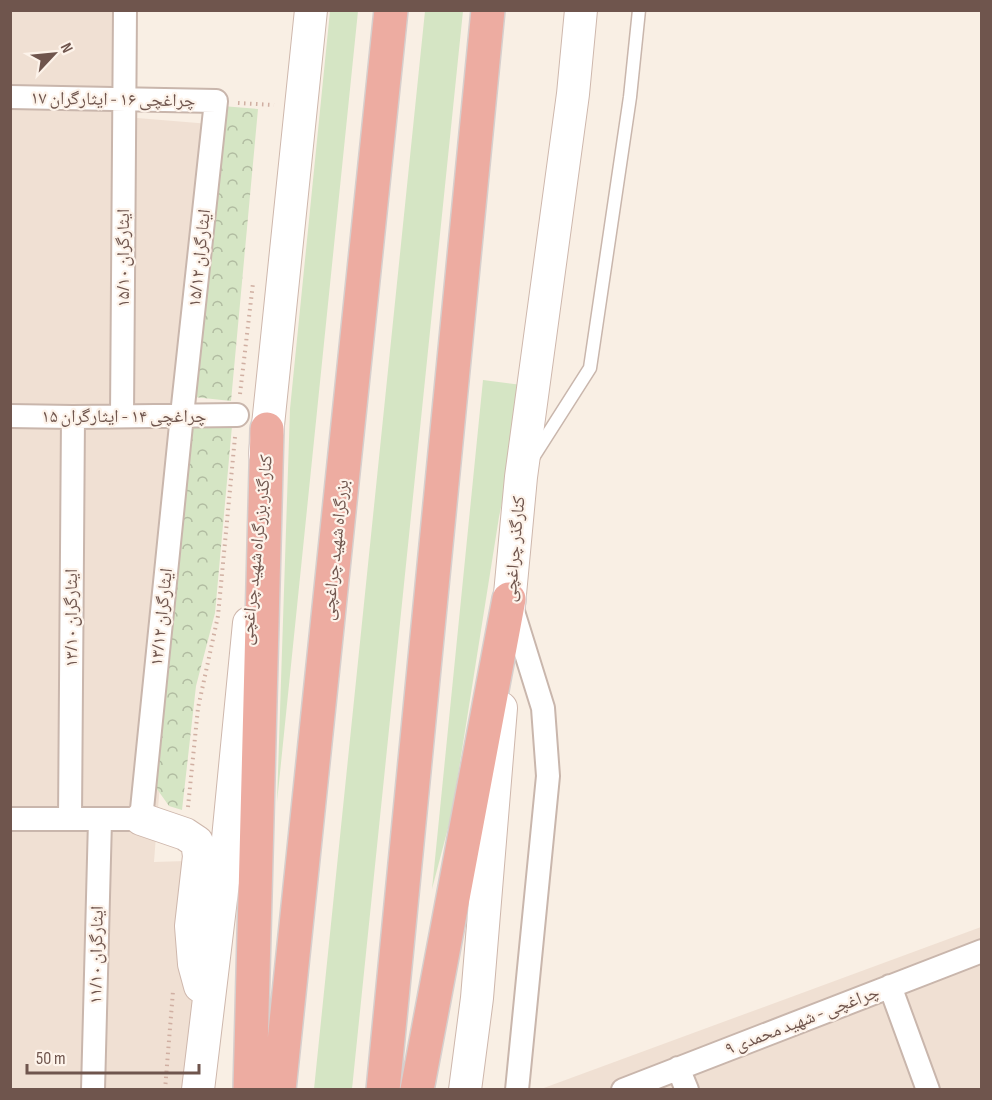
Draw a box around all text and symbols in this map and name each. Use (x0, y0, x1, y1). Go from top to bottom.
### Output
north arrow (24, 24, 84, 84)
text: N (56, 40, 77, 56)
street label: چراغچی ۱۶ - ایثارگران ۱۷ (30, 88, 196, 111)
street label: ایثارگران ۱۵/۱۲ (184, 208, 215, 308)
street label: ایثارگران ۱۵/۱۰ (113, 209, 134, 307)
street label: چراغچی ۱۴ - ایثارگران ۱۵ (42, 406, 206, 427)
street label: کنارگذر بزرگراه شهید چراغچی (236, 453, 277, 646)
street label: بزرگراه شهید چراغچی (318, 479, 353, 621)
street label: کنارگذر چراغچی (499, 495, 530, 603)
street label: ایثارگران ۱۳/۱۲ (146, 567, 177, 667)
street label: ایثارگران ۱۳/۱۰ (61, 569, 82, 667)
street label: ایثارگران ۱۱/۱۰ (85, 906, 108, 1004)
street label: ۹ چراغچی - شهید محمدی (722, 981, 882, 1060)
scale bar (27, 1037, 200, 1075)
text: 50 m (36, 1048, 66, 1069)

